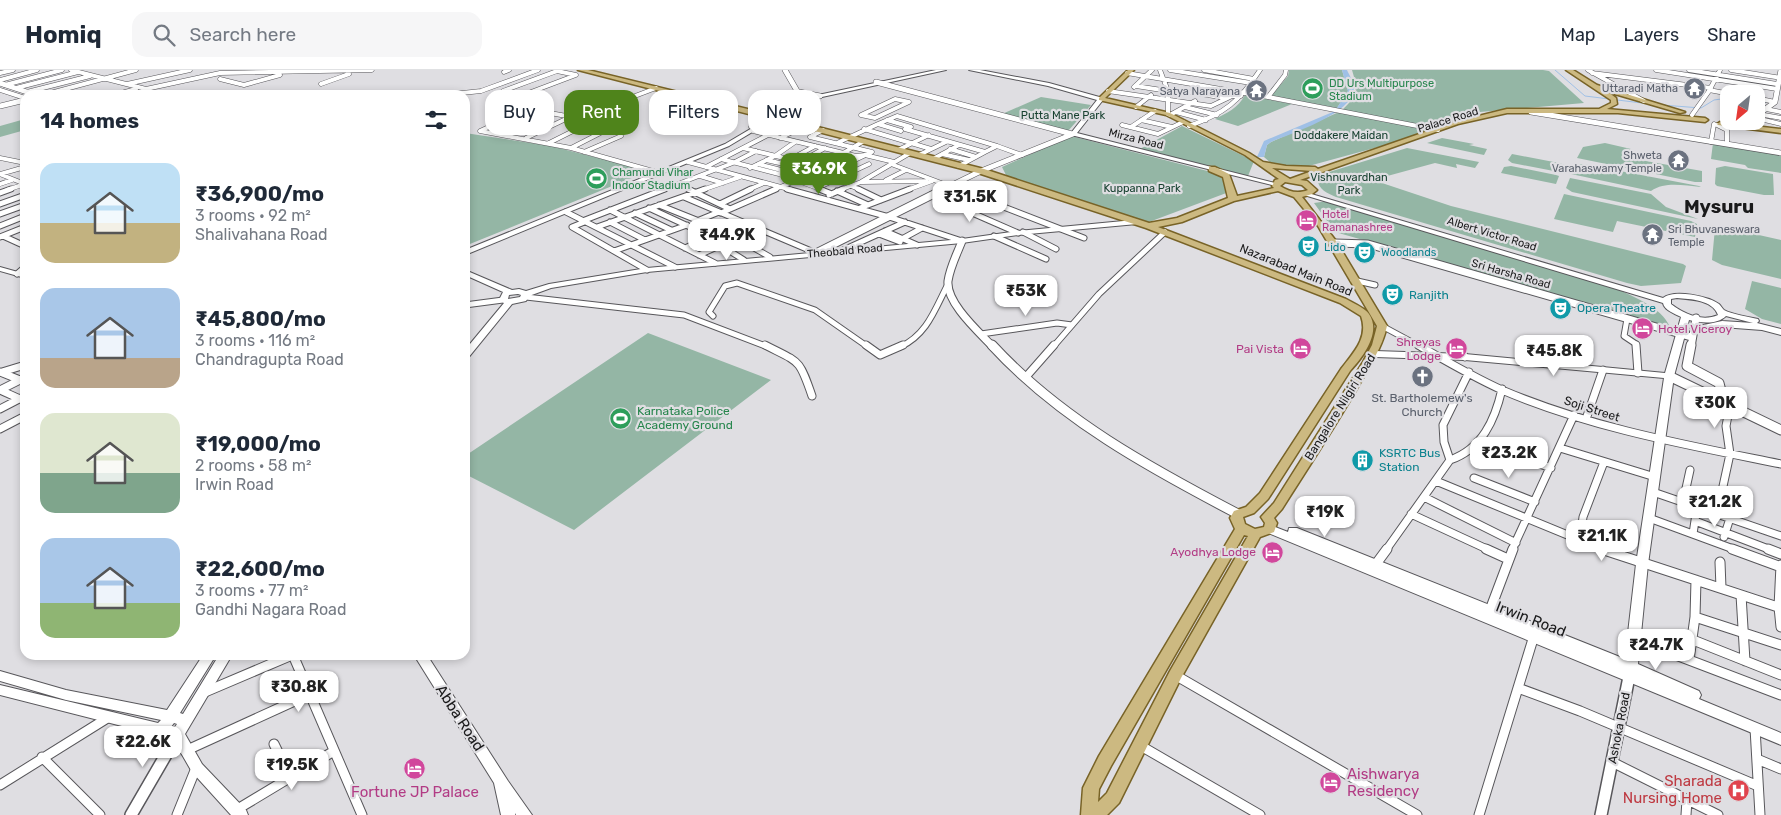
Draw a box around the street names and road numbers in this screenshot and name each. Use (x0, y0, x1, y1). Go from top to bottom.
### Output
street label: Palace Road (1416, 105, 1480, 135)
street label: Mirza Road (1107, 126, 1165, 152)
street label: Albert Victor Road (1446, 214, 1538, 254)
street label: Theobald Road (807, 241, 883, 261)
street label: Nazarabad Main Road (1238, 241, 1354, 299)
street label: Sri Harsha Road (1470, 257, 1552, 291)
street label: Bangalore Nilgiri Road (1302, 351, 1378, 463)
street label: Soji Street (1562, 393, 1622, 425)
street label: Irwin Road (1493, 597, 1569, 641)
street label: Abba Road (432, 681, 488, 755)
street label: Ashoka Road (1605, 691, 1633, 765)

